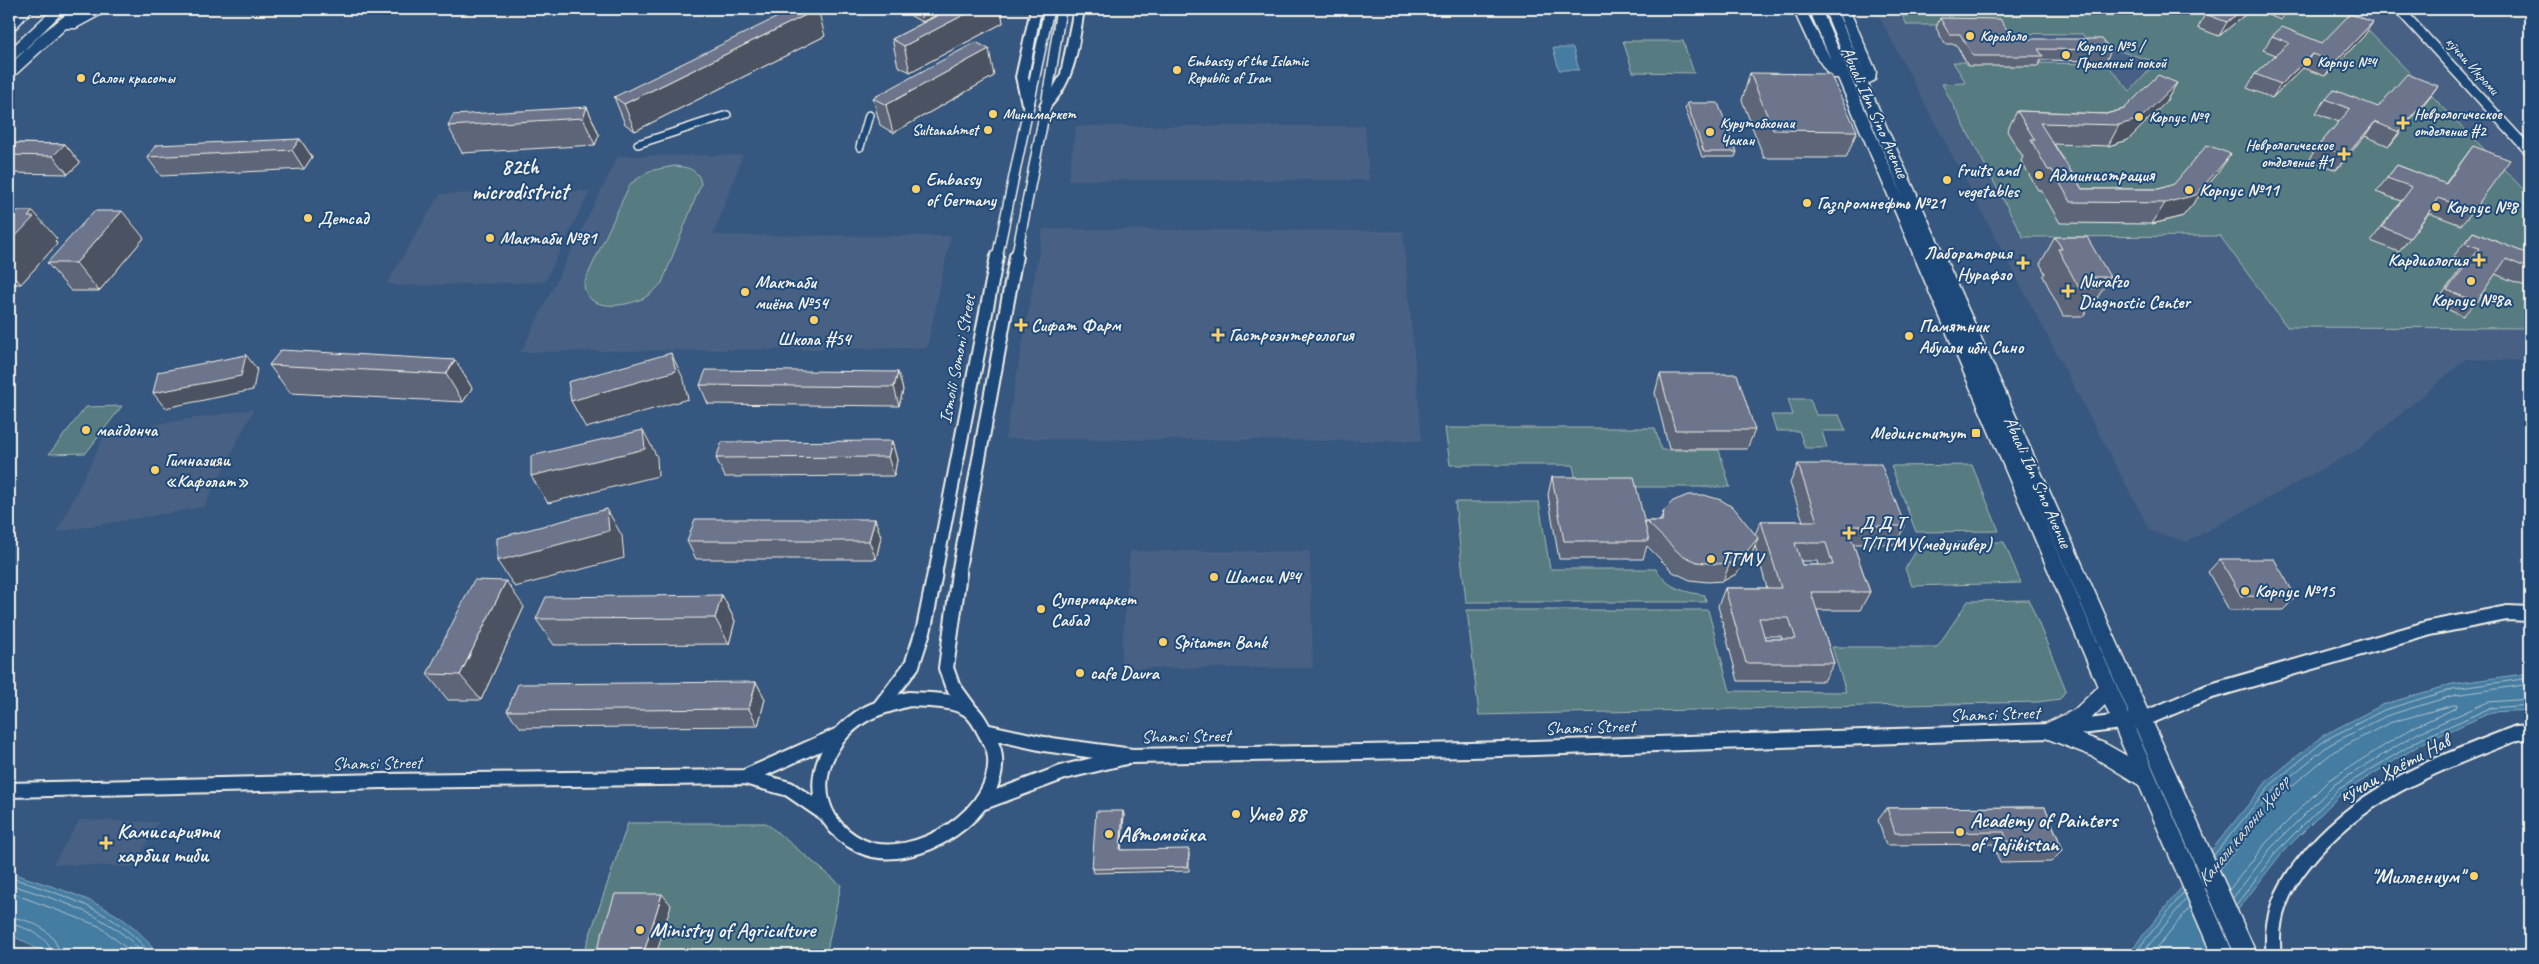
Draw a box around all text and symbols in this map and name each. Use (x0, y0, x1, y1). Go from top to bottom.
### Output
place label: Кораболо (1980, 27, 2028, 46)
marker: Кораболо (1964, 30, 1976, 42)
street label: кӯчаи Икроми (2441, 33, 2504, 100)
place label: Корпус №5 / Приемный покой (2076, 37, 2168, 73)
street label: Abuali Ibn Sino Avenue (1836, 43, 1914, 182)
marker: Корпус №5 / Приемный покой (2060, 49, 2072, 61)
place label: Embassy of the Islamic Republic of Iran (1187, 52, 1310, 88)
place label: Корпус №4 (2317, 53, 2379, 72)
marker: Корпус №4 (2301, 56, 2313, 68)
marker: Embassy of the Islamic Republic of Iran (1171, 64, 1183, 76)
place label: Салон красоты (91, 69, 176, 88)
marker: Салон красоты (75, 72, 87, 84)
place label: Минимаркет (1003, 105, 1077, 124)
place label: Неврологическое отделение #2 (2414, 105, 2504, 141)
marker: Минимаркет (987, 108, 999, 120)
place label: Корпус №9 (2149, 108, 2211, 127)
marker: Корпус №9 (2133, 111, 2145, 123)
place label: Курутобхонаи Чакан (1720, 114, 1795, 150)
marker: Неврологическое отделение #2 (2396, 116, 2410, 130)
place label: Sultanahmet (912, 121, 981, 140)
marker: Sultanahmet (982, 124, 994, 136)
marker: Курутобхонаи Чакан (1704, 126, 1716, 138)
place label: Неврологическое отделение #1 (2245, 136, 2335, 172)
marker: Неврологическое отделение #1 (2337, 147, 2351, 161)
district label: 82th microdistrict (472, 153, 572, 206)
place label: fruits and vegetables (1957, 159, 2021, 202)
place label: Администрация (2049, 164, 2156, 186)
place label: Embassy of Germany (926, 168, 998, 211)
marker: Администрация (2033, 169, 2045, 181)
marker: fruits and vegetables (1941, 174, 1953, 186)
place label: Корпус №11 (2199, 179, 2280, 201)
marker: Embassy of Germany (910, 183, 922, 195)
marker: Корпус №11 (2183, 184, 2195, 196)
place label: Газпромнефть №21 (1817, 192, 1947, 215)
place label: Корпус №8 (2446, 196, 2519, 218)
marker: Газпромнефть №21 (1801, 197, 1813, 209)
marker: Корпус №8 (2430, 201, 2442, 213)
place label: Детсад (318, 207, 370, 229)
marker: Детсад (302, 212, 314, 224)
place label: Мактаби №81 (500, 227, 598, 249)
marker: Мактаби №81 (484, 232, 496, 244)
place label: Лаборатория Нурафзо (1924, 242, 2013, 285)
place label: Кардиология (2388, 249, 2469, 271)
marker: Кардиология (2472, 253, 2486, 267)
marker: Лаборатория Нурафзо (2016, 256, 2030, 270)
place label: Nurafzo Diagnostic Center (2079, 270, 2193, 313)
place label: Мактаби миёна №54 (755, 271, 830, 314)
marker: Корпус №8а (2465, 275, 2477, 287)
marker: Nurafzo Diagnostic Center (2061, 284, 2075, 298)
marker: Мактаби миёна №54 (739, 286, 751, 298)
place label: Корпус №8а (2431, 289, 2513, 311)
street label: Ismoili Somoni Street (934, 291, 981, 425)
marker: Школа #54 (808, 314, 820, 326)
place label: Сифат Фарм (1031, 314, 1122, 336)
place label: Памятник Абуали ибн Сино (1919, 315, 2025, 358)
marker: Сифат Фарм (1015, 319, 1027, 331)
place label: Гастроэнтерология (1229, 324, 1355, 346)
place label: Школа #54 (777, 328, 853, 350)
marker: Гастроэнтерология (1211, 328, 1225, 342)
marker: Памятник Абуали ибн Сино (1903, 330, 1915, 342)
street label: Abuali Ibn Sino Avenue (1999, 413, 2077, 552)
place label: майдонча (96, 419, 158, 441)
place label: Мединститут (1870, 422, 1967, 444)
marker: майдонча (80, 424, 92, 436)
marker: Мединститут (1970, 427, 1982, 439)
place label: Гимназияи «Кафолат» (165, 449, 249, 492)
marker: Гимназияи «Кафолат» (149, 464, 161, 476)
place label: Д Д Т Т/ТГМУ(медунивер) (1860, 512, 1993, 555)
marker: Д Д Т Т/ТГМУ(медунивер) (1842, 526, 1856, 540)
place label: ТГМУ (1721, 548, 1766, 570)
marker: ТГМУ (1705, 553, 1717, 565)
place label: Шамси №4 (1224, 566, 1302, 588)
marker: Шамси №4 (1208, 571, 1220, 583)
place label: Корпус №15 (2255, 580, 2336, 602)
marker: Корпус №15 (2239, 585, 2251, 597)
place label: Супермаркет Сабад (1051, 588, 1137, 631)
marker: Супермаркет Сабад (1035, 603, 1047, 615)
place label: Spitamen Bank (1173, 631, 1269, 653)
marker: Spitamen Bank (1157, 636, 1169, 648)
place label: cafe Davra (1090, 662, 1161, 684)
marker: cafe Davra (1074, 667, 1086, 679)
street label: Shamsi Street (1950, 701, 2043, 727)
street label: Shamsi Street (1545, 714, 1638, 740)
street label: Shamsi Street (1141, 724, 1234, 748)
street label: кӯчаи Ҳаёти Нав (2334, 726, 2458, 808)
street label: Shamsi Street (332, 751, 425, 775)
water label: Канали калони Ҳисор (2191, 769, 2297, 891)
place label: Умед 88 (1246, 801, 1308, 827)
place label: Academy of Painters of Tajikistan (1970, 807, 2120, 857)
marker: Умед 88 (1230, 808, 1242, 820)
place label: Камисарияти харбии тиби (117, 818, 221, 868)
place label: Автомойка (1119, 821, 1207, 847)
marker: Academy of Painters of Tajikistan (1954, 826, 1966, 838)
marker: Автомойка (1103, 828, 1115, 840)
marker: Камисарияти харбии тиби (99, 836, 113, 850)
place label: "Миллениум" (2371, 863, 2469, 889)
marker: "Миллениум" (2468, 870, 2480, 882)
place label: Ministry of Agriculture (650, 917, 817, 944)
marker: Ministry of Agriculture (634, 924, 646, 936)

